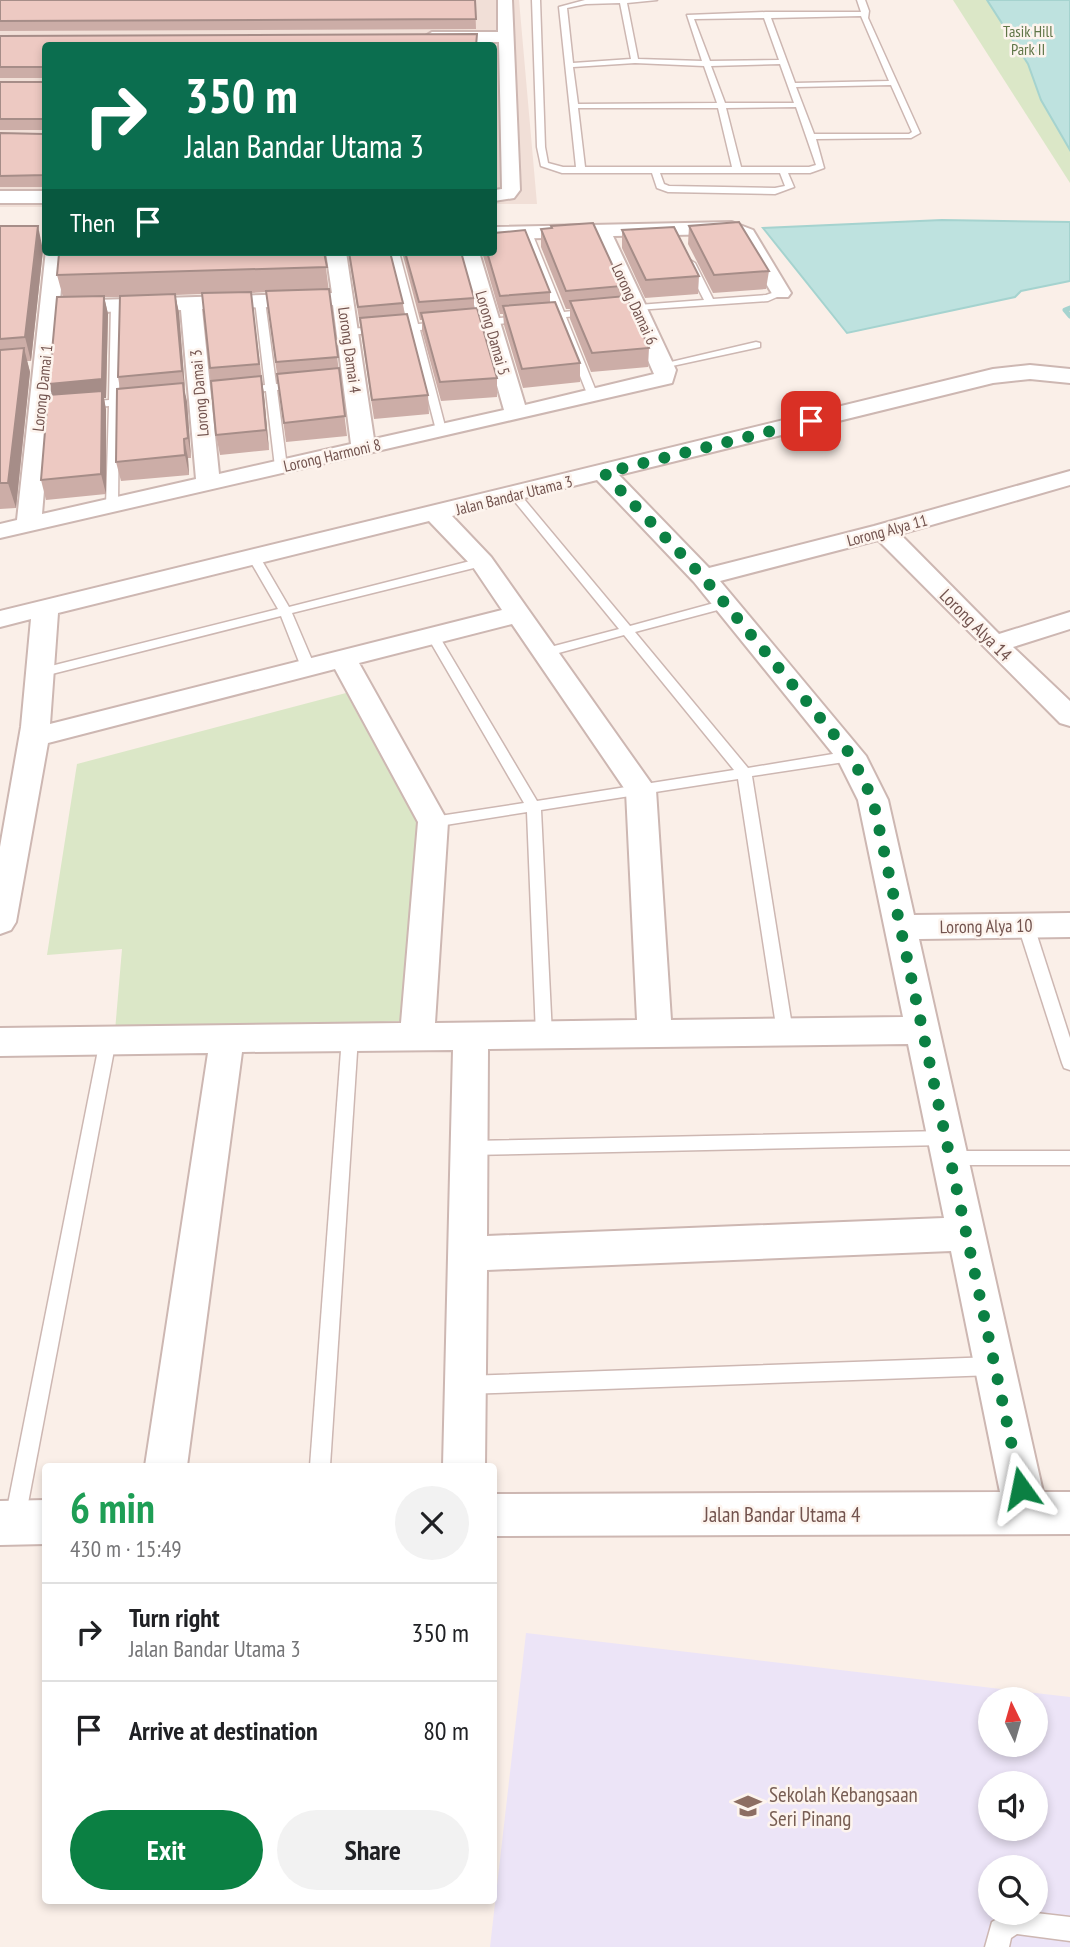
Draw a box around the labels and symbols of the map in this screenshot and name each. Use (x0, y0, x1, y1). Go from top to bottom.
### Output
park label: Tasik Hill Park II (1003, 21, 1053, 59)
street label: Lorong Damai 6 (608, 260, 662, 348)
street label: Lorong Damai 5 (471, 288, 515, 378)
street label: Lorong Damai 4 (334, 305, 366, 395)
street label: Lorong Damai 1 (27, 344, 57, 432)
street label: Lorong Damai 3 (185, 349, 213, 437)
pin (781, 391, 841, 451)
street label: Lorong Harmoni 8 (281, 434, 383, 476)
street label: Jalan Bandar Utama 3 (453, 471, 574, 519)
street label: Lorong Alya 11 (845, 510, 929, 550)
street label: Lorong Alya 14 (935, 584, 1017, 666)
street label: Lorong Alya 10 (939, 914, 1033, 938)
position arrow (984, 1451, 1058, 1525)
street label: Jalan Bandar Utama 4 (703, 1501, 861, 1528)
north arrow (978, 1687, 1048, 1757)
place label: Sekolah Kebangsaan Seri Pinang (769, 1781, 918, 1832)
school or university icon: Sekolah Kebangsaan Seri Pinang (733, 1791, 763, 1821)

